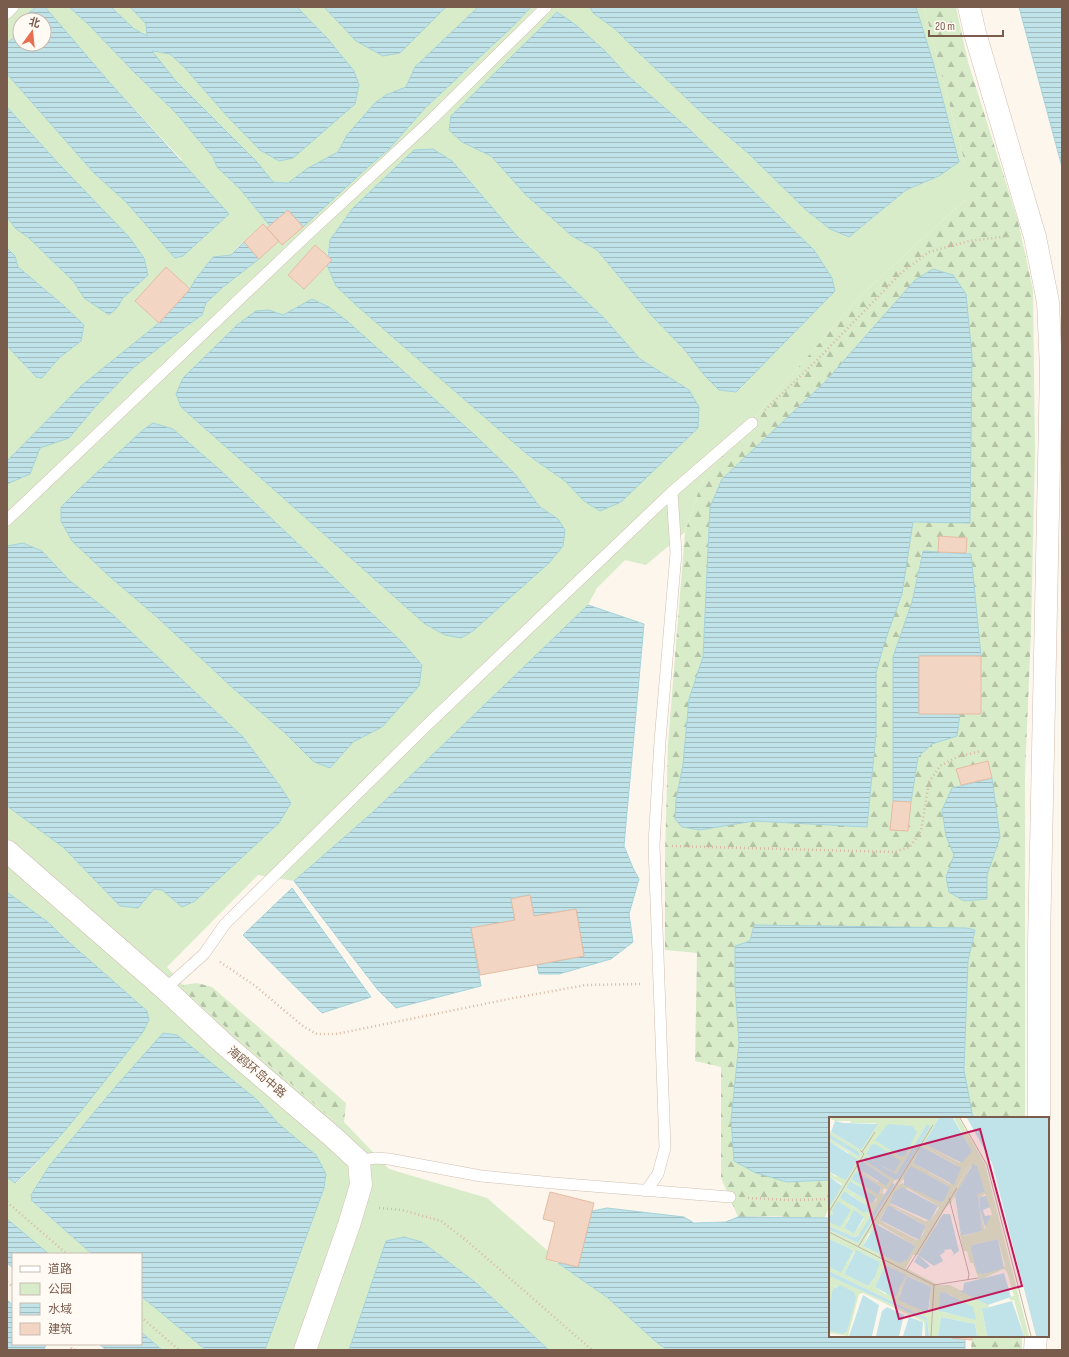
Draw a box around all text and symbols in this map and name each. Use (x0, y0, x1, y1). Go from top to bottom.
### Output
north arrow (12, 12, 52, 52)
scale bar (929, 12, 1003, 38)
text: 北 (27, 15, 41, 31)
text: 20 m (935, 19, 955, 34)
street label: 海鸥环岛中路 (224, 1043, 289, 1101)
inset map (829, 1117, 1049, 1337)
legend (12, 1253, 142, 1345)
text: 道路 (48, 1262, 72, 1277)
text: 公园 (48, 1282, 72, 1297)
text: 水域 (48, 1302, 72, 1317)
text: 建筑 (48, 1322, 72, 1337)

